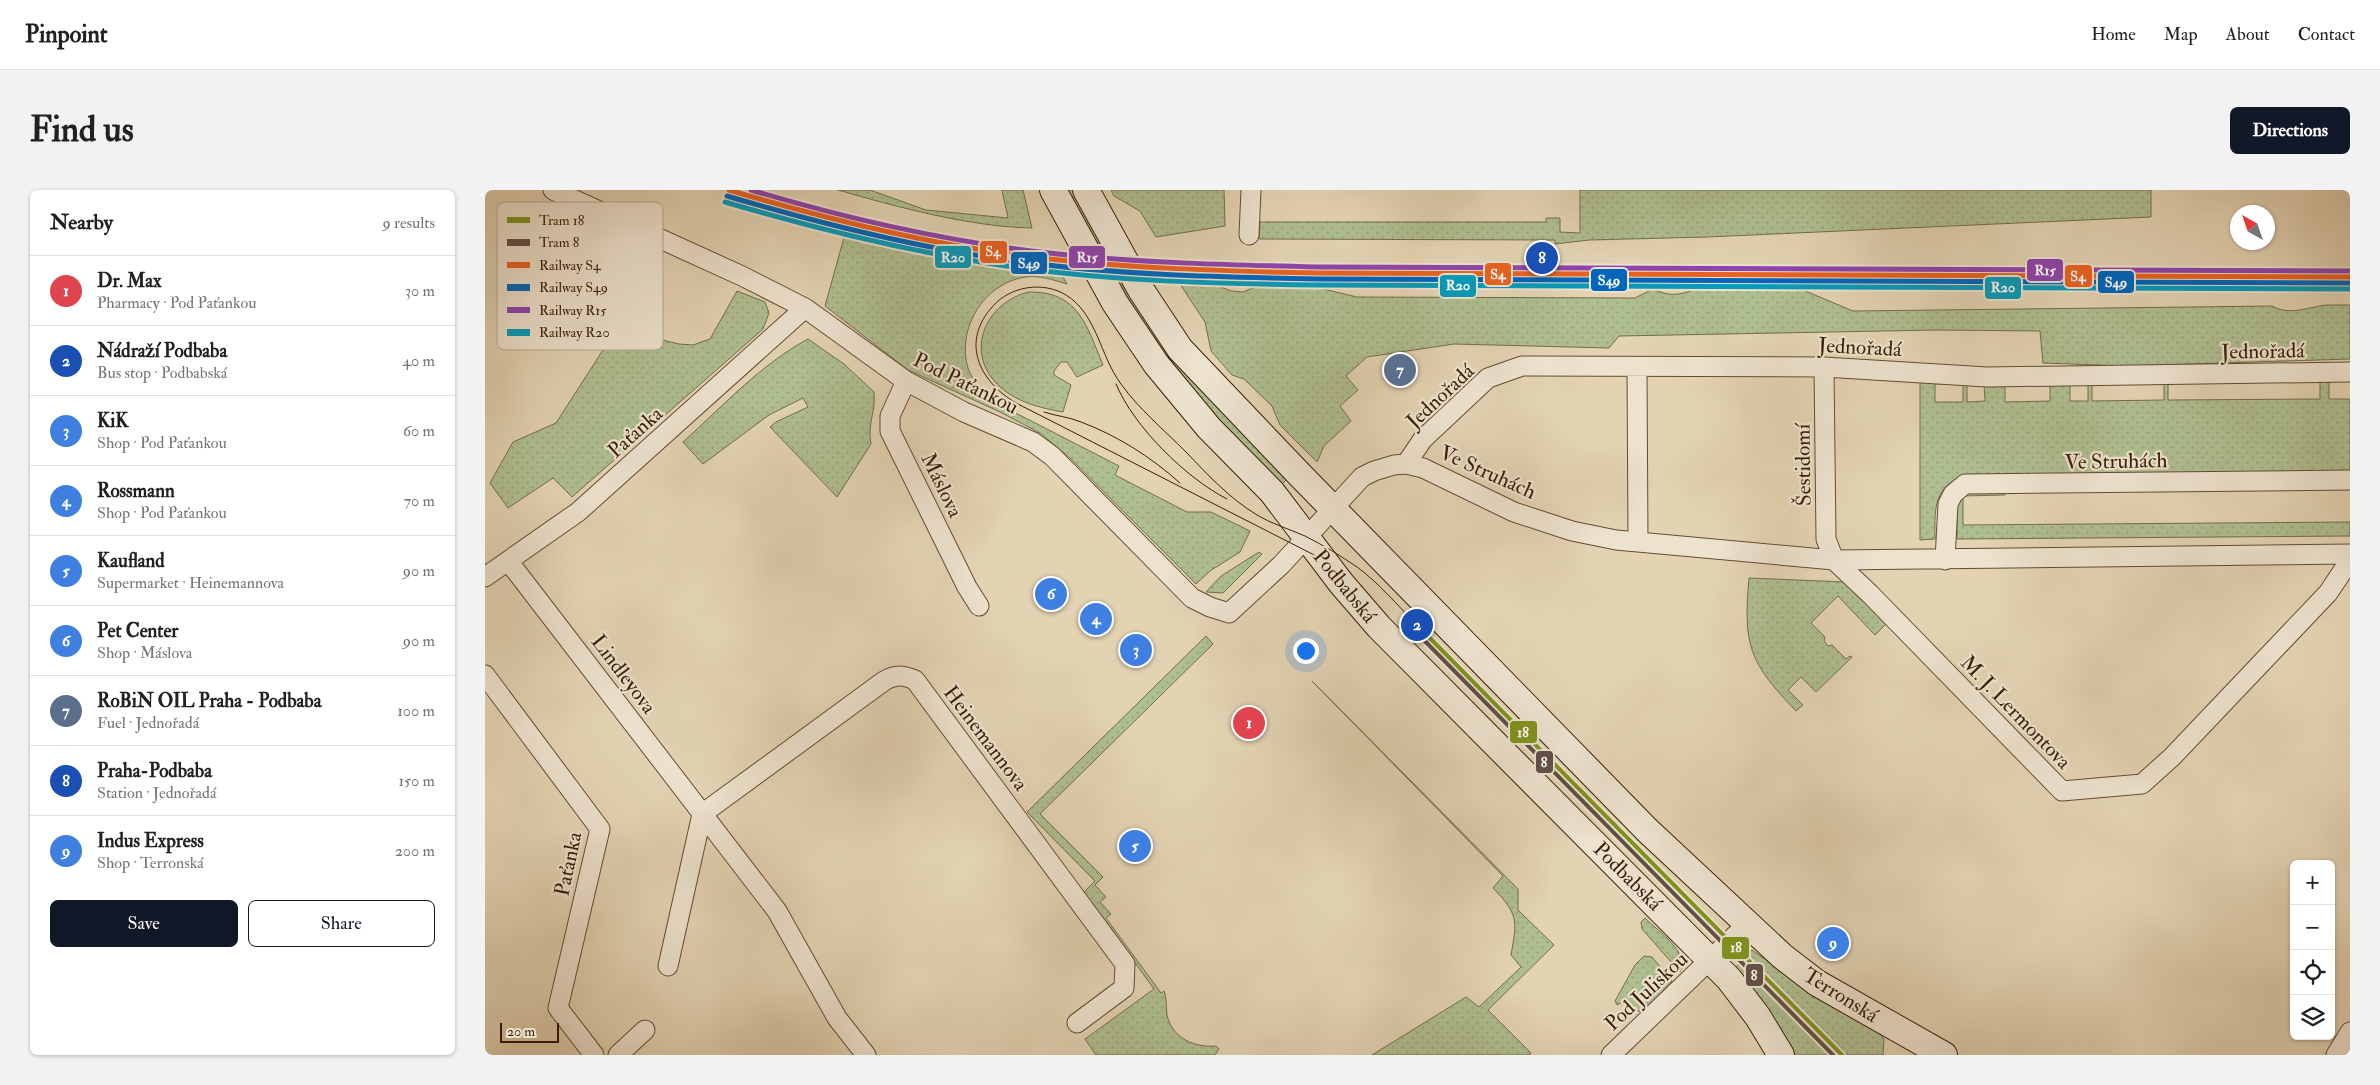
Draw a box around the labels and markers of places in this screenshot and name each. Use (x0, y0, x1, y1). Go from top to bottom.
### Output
pin: 8 (1526, 239, 1558, 277)
pin: 7 (1384, 351, 1416, 389)
pin: 6 (1035, 575, 1067, 613)
pin: 4 (1080, 600, 1112, 638)
pin: 2 (1401, 606, 1433, 644)
pin: 3 (1120, 631, 1152, 669)
pin: 1 (1233, 704, 1265, 742)
pin: 5 (1119, 827, 1151, 865)
pin: 9 (1817, 924, 1849, 962)

